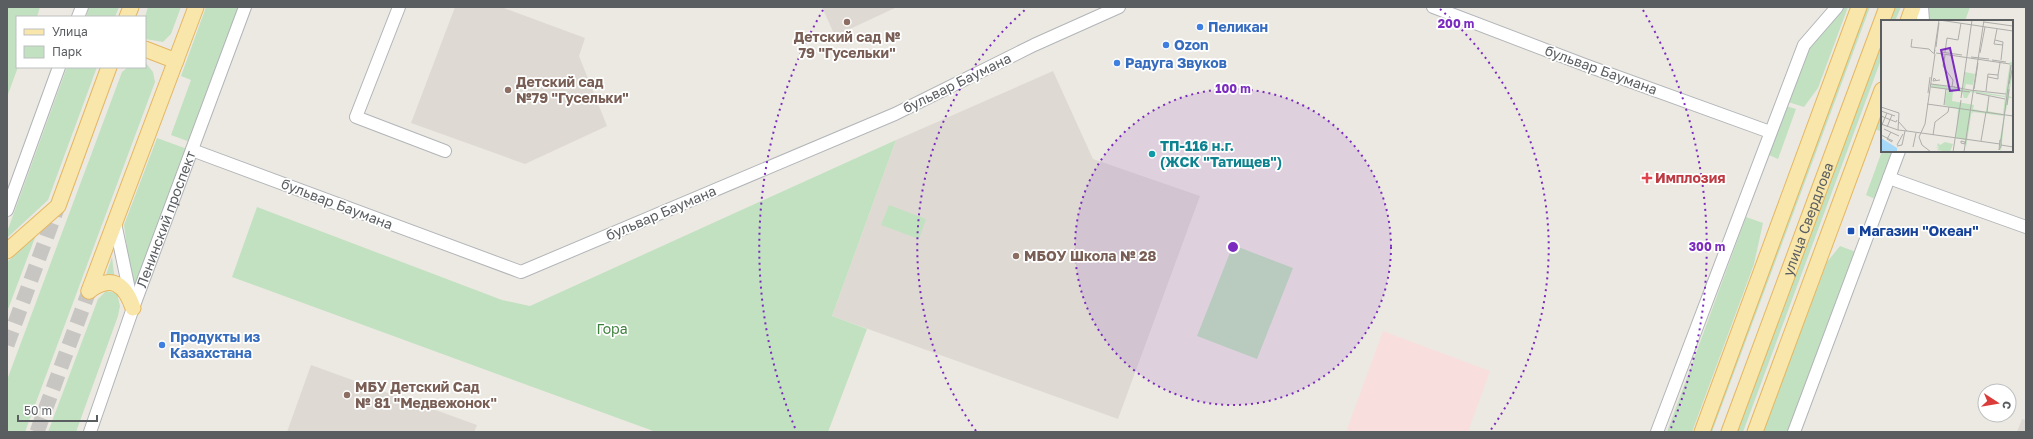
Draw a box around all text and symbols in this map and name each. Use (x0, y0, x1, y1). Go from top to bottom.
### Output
legend (16, 16, 146, 68)
text: 200 m (1438, 16, 1474, 31)
marker: Детский сад № 79 "Гусельки" (842, 17, 852, 27)
place label: Пеликан (1208, 18, 1268, 35)
inset map (1881, 20, 2013, 152)
marker: Пеликан (1195, 22, 1205, 32)
text: Улица (52, 24, 88, 39)
place label: Детский сад № 79 "Гусельки" (794, 28, 901, 61)
place label: Ozon (1174, 36, 1209, 53)
marker: Ozon (1161, 40, 1171, 50)
street label: бульвар Баумана (1543, 41, 1660, 98)
text: Парк (52, 44, 82, 59)
street label: бульвар Баумана (900, 49, 1014, 116)
place label: Радуга Звуков (1125, 54, 1227, 71)
marker: Радуга Звуков (1112, 58, 1122, 68)
place label: Детский сад №79 "Гусельки" (516, 73, 629, 106)
text: 100 m (1215, 81, 1251, 96)
marker: Детский сад №79 "Гусельки" (503, 85, 513, 95)
place label: ТП-116 н.г. (ЖСК "Татищев") (1160, 137, 1282, 170)
street label: Ленинский проспект (132, 148, 199, 290)
marker: ТП-116 н.г. (ЖСК "Татищев") (1147, 149, 1157, 159)
street label: улица Свердлова (1779, 160, 1836, 278)
place label: Имплозия (1655, 169, 1725, 186)
marker: Имплозия (1642, 173, 1652, 183)
street label: бульвар Баумана (279, 174, 395, 233)
street label: бульвар Баумана (603, 182, 719, 243)
place label: Магазин "Океан" (1859, 222, 1979, 239)
marker: Магазин "Океан" (1846, 226, 1856, 236)
text: 300 m (1689, 239, 1725, 254)
centre of rings (1226, 240, 1240, 254)
place label: МБОУ Школа № 28 (1024, 247, 1157, 264)
marker: МБОУ Школа № 28 (1011, 251, 1021, 261)
park label: Гора (596, 320, 628, 337)
place label: Продукты из Казахстана (170, 328, 260, 361)
marker: Продукты из Казахстана (157, 340, 167, 350)
place label: МБУ Детский Сад № 81 "Медвежонок" (355, 378, 497, 411)
north arrow (1977, 383, 2017, 423)
marker: МБУ Детский Сад № 81 "Медвежонок" (342, 390, 352, 400)
scale bar (18, 397, 97, 423)
text: С (2000, 400, 2014, 411)
text: 50 m (24, 403, 52, 418)

